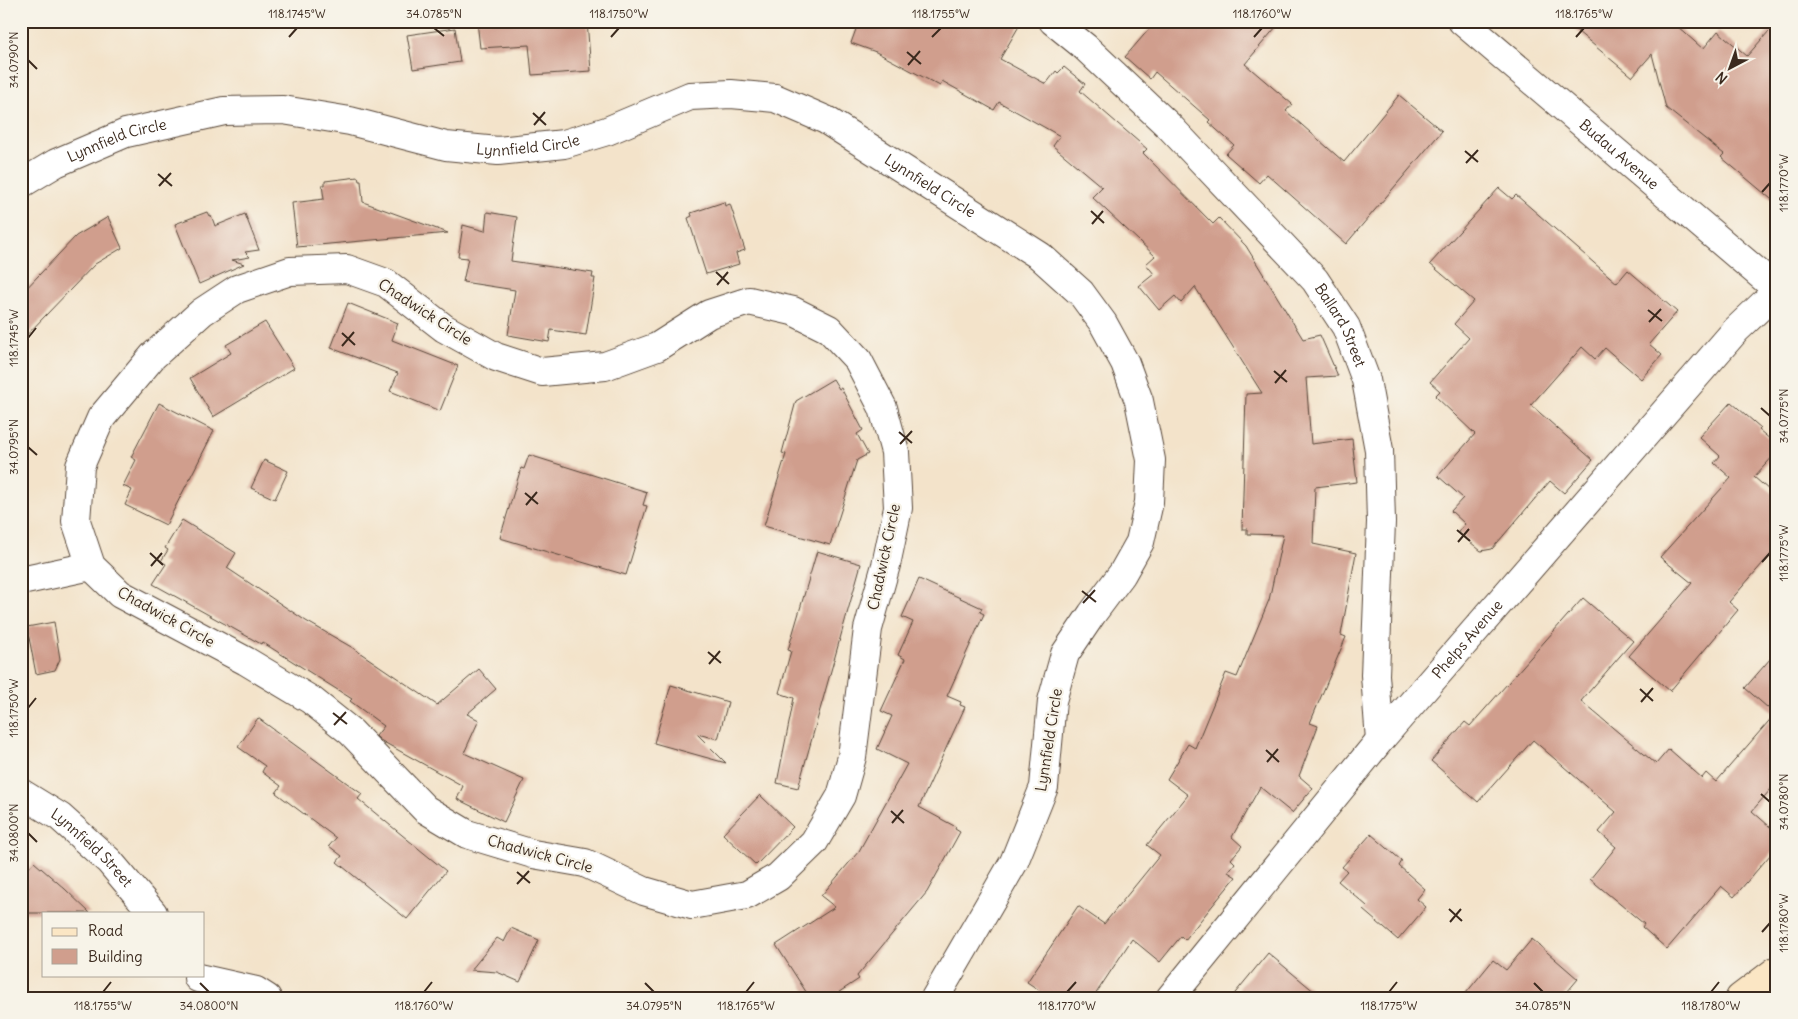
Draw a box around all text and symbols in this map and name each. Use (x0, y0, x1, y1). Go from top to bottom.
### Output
text: 118.1745°W (268, 6, 326, 21)
text: 34.0785°N (406, 6, 462, 21)
text: 118.1750°W (590, 6, 648, 21)
text: 118.1755°W (912, 6, 970, 21)
text: 118.1760°W (1233, 6, 1291, 21)
text: 118.1765°W (1555, 6, 1613, 21)
text: 34.0790°N (6, 32, 21, 88)
north arrow (1706, 42, 1756, 92)
text: N (1712, 68, 1731, 88)
street label: Lynnfield Circle (64, 114, 168, 166)
street label: Budau Avenue (1576, 115, 1663, 193)
street label: Lynnfield Circle (475, 130, 582, 160)
street label: Lynnfield Circle (881, 150, 979, 222)
text: 118.1770°W (1776, 154, 1791, 212)
street label: Chadwick Circle (375, 274, 476, 349)
street label: Ballard Street (1311, 280, 1370, 370)
text: 118.1745°W (6, 309, 21, 367)
text: 34.0775°N (1776, 389, 1791, 443)
text: 34.0795°N (6, 419, 21, 475)
street label: Chadwick Circle (863, 502, 904, 612)
text: 118.1775°W (1776, 525, 1791, 581)
street label: Chadwick Circle (114, 582, 218, 651)
street label: Phelps Avenue (1428, 596, 1506, 682)
text: 118.1750°W (6, 679, 21, 737)
street label: Lynnfield Circle (1031, 687, 1066, 793)
text: 34.0780°N (1776, 774, 1791, 830)
text: 34.0800°N (6, 803, 21, 863)
street label: Lynnfield Street (48, 804, 137, 891)
street label: Chadwick Circle (485, 830, 595, 877)
text: 118.1780°W (1776, 894, 1791, 952)
legend (42, 912, 205, 976)
text: Road (88, 921, 123, 940)
text: Building (88, 947, 143, 966)
text: 118.1755°W (74, 998, 132, 1013)
text: 34.0800°N (179, 998, 239, 1013)
text: 118.1760°W (395, 998, 453, 1013)
text: 34.0795°N (626, 998, 682, 1013)
text: 118.1765°W (717, 998, 775, 1013)
text: 118.1770°W (1038, 998, 1096, 1013)
text: 118.1775°W (1361, 998, 1417, 1013)
text: 34.0785°N (1515, 998, 1571, 1013)
text: 118.1780°W (1682, 998, 1740, 1013)

